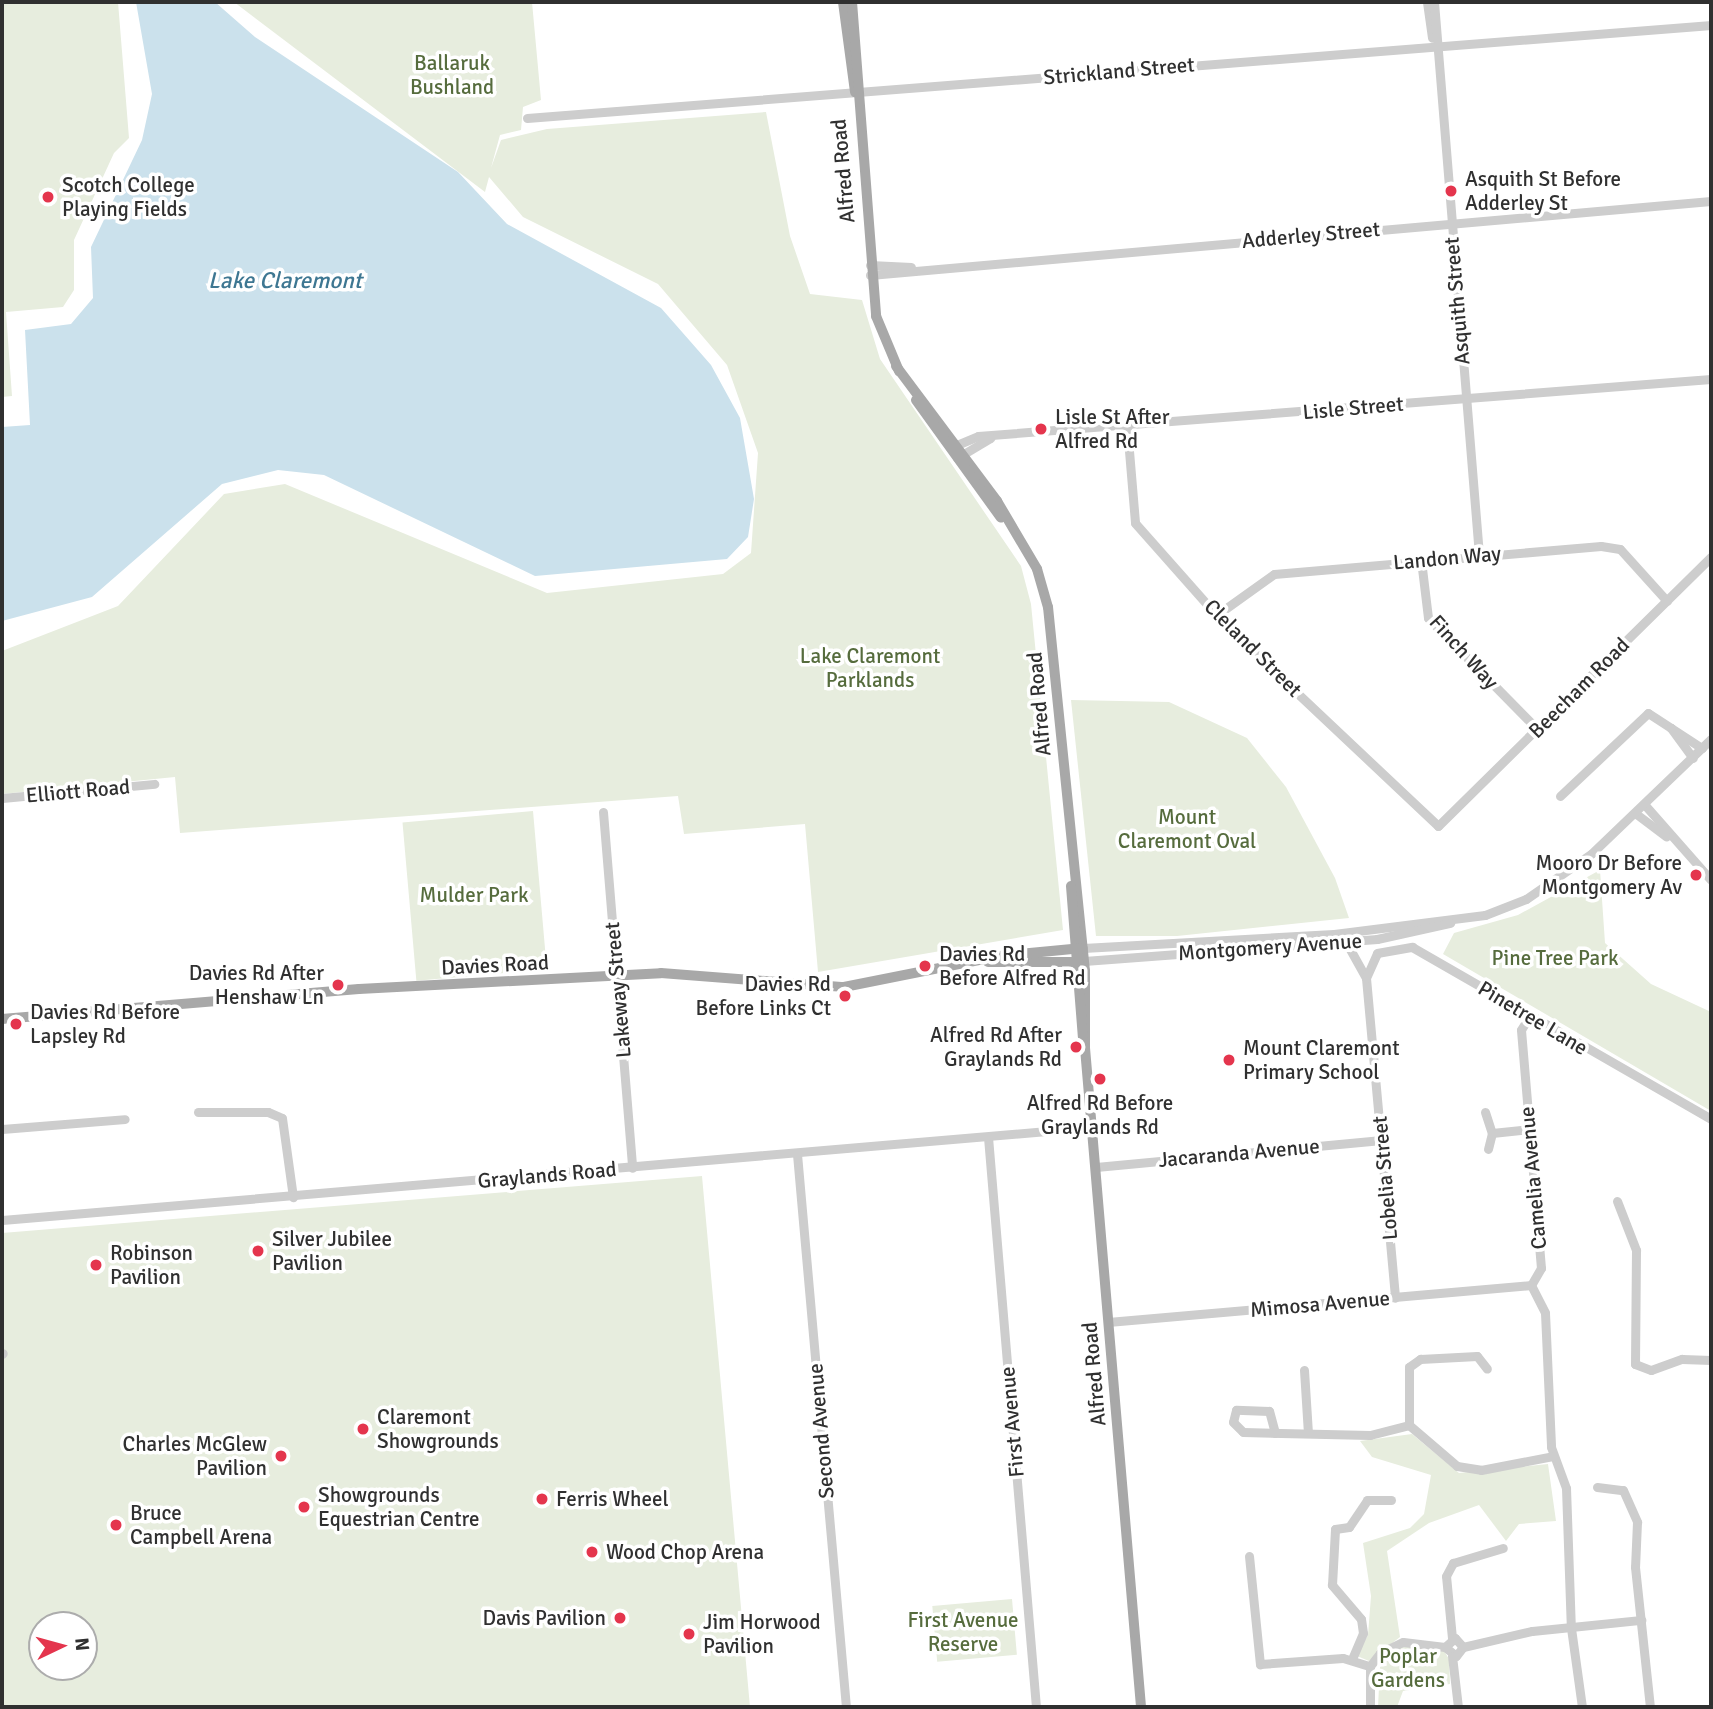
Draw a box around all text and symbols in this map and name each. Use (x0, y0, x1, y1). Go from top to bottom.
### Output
park label: Ballaruk Bushland (410, 50, 494, 100)
street label: Strickland Street (1042, 52, 1196, 90)
street label: Alfred Road (826, 118, 860, 224)
place label: Asquith St Before Adderley St (1465, 166, 1621, 216)
place label: Scotch College Playing Fields (62, 172, 195, 222)
marker: Asquith St Before Adderley St (1443, 183, 1459, 199)
marker: Scotch College Playing Fields (40, 189, 56, 205)
street label: Adderley Street (1241, 216, 1381, 254)
street label: Asquith Street (1439, 236, 1475, 366)
water label: Lake Claremont (208, 267, 362, 295)
street label: Lisle Street (1301, 391, 1405, 425)
place label: Lisle St After Alfred Rd (1055, 404, 1169, 454)
marker: Lisle St After Alfred Rd (1033, 421, 1049, 437)
street label: Landon Way (1392, 541, 1502, 575)
street label: Cleland Street (1199, 594, 1307, 702)
street label: Finch Way (1424, 610, 1504, 694)
street label: Beecham Road (1523, 632, 1635, 744)
park label: Lake Claremont Parklands (800, 643, 940, 693)
street label: Alfred Road (1022, 651, 1056, 757)
street label: Elliott Road (25, 774, 131, 808)
park label: Mount Claremont Oval (1118, 804, 1256, 854)
place label: Mooro Dr Before Montgomery Av (1536, 850, 1682, 900)
marker: Mooro Dr Before Montgomery Av (1688, 867, 1704, 883)
park label: Mulder Park (420, 882, 528, 908)
street label: Lakeway Street (600, 921, 636, 1059)
street label: Montgomery Avenue (1177, 928, 1363, 966)
place label: Davies Rd Before Alfred Rd (939, 941, 1086, 991)
park label: Pine Tree Park (1492, 945, 1618, 971)
street label: Davies Road (440, 950, 550, 980)
marker: Davies Rd Before Alfred Rd (917, 958, 933, 974)
place label: Davies Rd After Henshaw Ln (189, 960, 324, 1010)
place label: Davies Rd Before Links Ct (695, 971, 831, 1021)
street label: Pinetree Lane (1474, 975, 1592, 1061)
marker: Davies Rd After Henshaw Ln (330, 977, 346, 993)
marker: Davies Rd Before Links Ct (837, 988, 853, 1004)
place label: Davies Rd Before Lapsley Rd (30, 999, 180, 1049)
marker: Davies Rd Before Lapsley Rd (8, 1016, 24, 1032)
place label: Alfred Rd After Graylands Rd (930, 1022, 1062, 1072)
place label: Mount Claremont Primary School (1243, 1035, 1400, 1085)
marker: Alfred Rd After Graylands Rd (1068, 1039, 1084, 1055)
marker: Mount Claremont Primary School (1221, 1052, 1237, 1068)
marker: Alfred Rd Before Graylands Rd (1092, 1071, 1108, 1087)
place label: Alfred Rd Before Graylands Rd (1027, 1090, 1173, 1140)
street label: Camelia Avenue (1514, 1106, 1552, 1250)
street label: Lobelia Street (1367, 1115, 1403, 1241)
street label: Jacaranda Avenue (1157, 1133, 1321, 1173)
street label: Graylands Road (476, 1156, 618, 1194)
place label: Silver Jubilee Pavilion (272, 1226, 392, 1276)
place label: Robinson Pavilion (110, 1240, 193, 1290)
marker: Silver Jubilee Pavilion (250, 1243, 266, 1259)
marker: Robinson Pavilion (88, 1257, 104, 1273)
street label: Mimosa Avenue (1249, 1285, 1391, 1323)
street label: Alfred Road (1077, 1321, 1111, 1427)
street label: Second Avenue (803, 1362, 839, 1500)
street label: First Avenue (995, 1366, 1029, 1478)
place label: Claremont Showgrounds (377, 1404, 499, 1454)
marker: Claremont Showgrounds (355, 1421, 371, 1437)
place label: Charles McGlew Pavilion (123, 1431, 267, 1481)
marker: Charles McGlew Pavilion (273, 1448, 289, 1464)
place label: Showgrounds Equestrian Centre (318, 1482, 479, 1532)
place label: Ferris Wheel (556, 1486, 669, 1512)
marker: Ferris Wheel (534, 1491, 550, 1507)
marker: Showgrounds Equestrian Centre (296, 1499, 312, 1515)
place label: Bruce Campbell Arena (130, 1500, 272, 1550)
marker: Bruce Campbell Arena (108, 1517, 124, 1533)
place label: Wood Chop Arena (606, 1539, 764, 1565)
marker: Wood Chop Arena (584, 1544, 600, 1560)
place label: Davis Pavilion (483, 1605, 606, 1631)
park label: First Avenue Reserve (907, 1607, 1019, 1657)
place label: Jim Horwood Pavilion (703, 1609, 821, 1659)
marker: Davis Pavilion (612, 1610, 628, 1626)
north arrow (28, 1611, 98, 1681)
marker: Jim Horwood Pavilion (681, 1626, 697, 1642)
text: N (69, 1637, 94, 1652)
park label: Poplar Gardens (1371, 1643, 1445, 1693)

